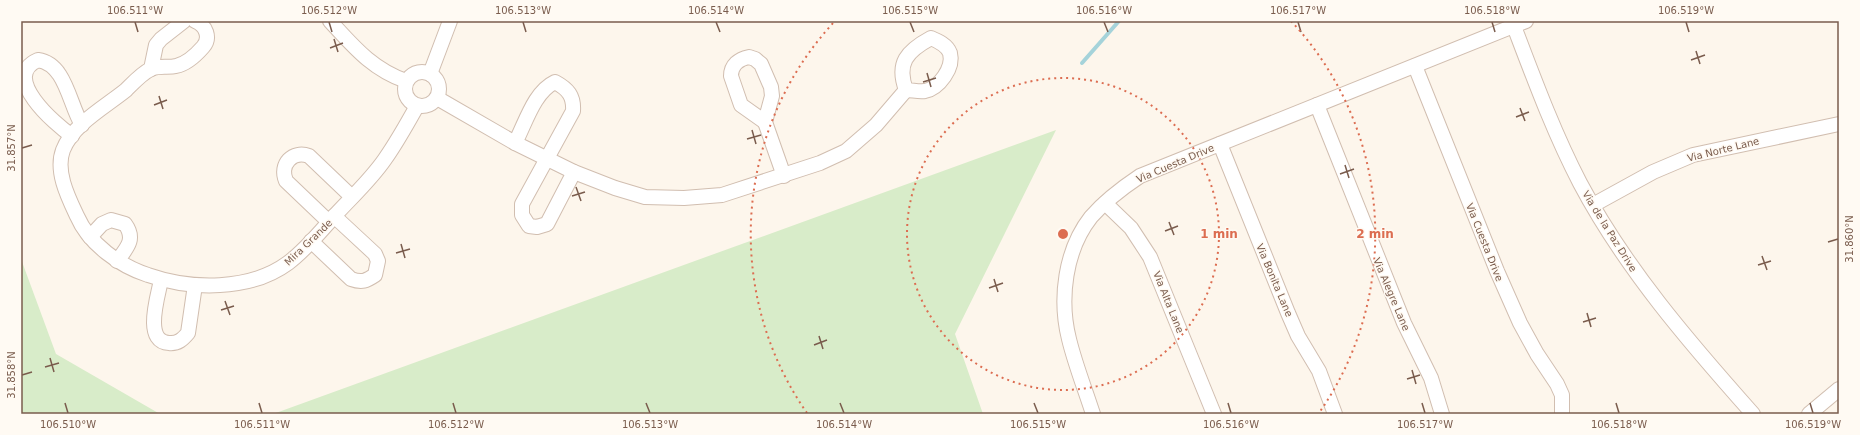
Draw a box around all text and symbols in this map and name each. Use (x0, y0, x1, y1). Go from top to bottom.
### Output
text: 106.511°W (107, 5, 163, 16)
text: 106.512°W (301, 5, 357, 16)
text: 106.513°W (495, 5, 551, 16)
text: 106.514°W (688, 5, 744, 16)
text: 106.515°W (882, 5, 938, 16)
text: 106.516°W (1076, 5, 1132, 16)
text: 106.517°W (1270, 5, 1326, 16)
text: 106.518°W (1464, 5, 1520, 16)
text: 106.519°W (1658, 5, 1714, 16)
text: 31.857°N (6, 124, 17, 172)
street label: Via Norte Lane (1686, 135, 1760, 164)
street label: Via Cuesta Drive (1135, 142, 1216, 185)
street label: Via de la Paz Drive (1580, 189, 1639, 274)
street label: Via Cuesta Drive (1464, 202, 1505, 283)
text: 31.860°N (1844, 215, 1855, 263)
street label: Mira Grande (282, 217, 334, 268)
centre of rings (1056, 227, 1070, 241)
text: 1 min (1200, 227, 1238, 241)
text: 2 min (1356, 227, 1394, 241)
street label: Via Bonita Lane (1254, 242, 1295, 318)
street label: Via Alegre Lane (1371, 256, 1412, 332)
street label: Via Alta Lane (1151, 270, 1186, 335)
text: 31.858°N (6, 351, 17, 399)
text: 106.510°W (40, 419, 96, 430)
text: 106.511°W (234, 419, 290, 430)
text: 106.512°W (428, 419, 484, 430)
text: 106.513°W (622, 419, 678, 430)
text: 106.514°W (816, 419, 872, 430)
text: 106.515°W (1010, 419, 1066, 430)
text: 106.516°W (1203, 419, 1259, 430)
text: 106.517°W (1397, 419, 1453, 430)
text: 106.518°W (1591, 419, 1647, 430)
text: 106.519°W (1785, 419, 1841, 430)

